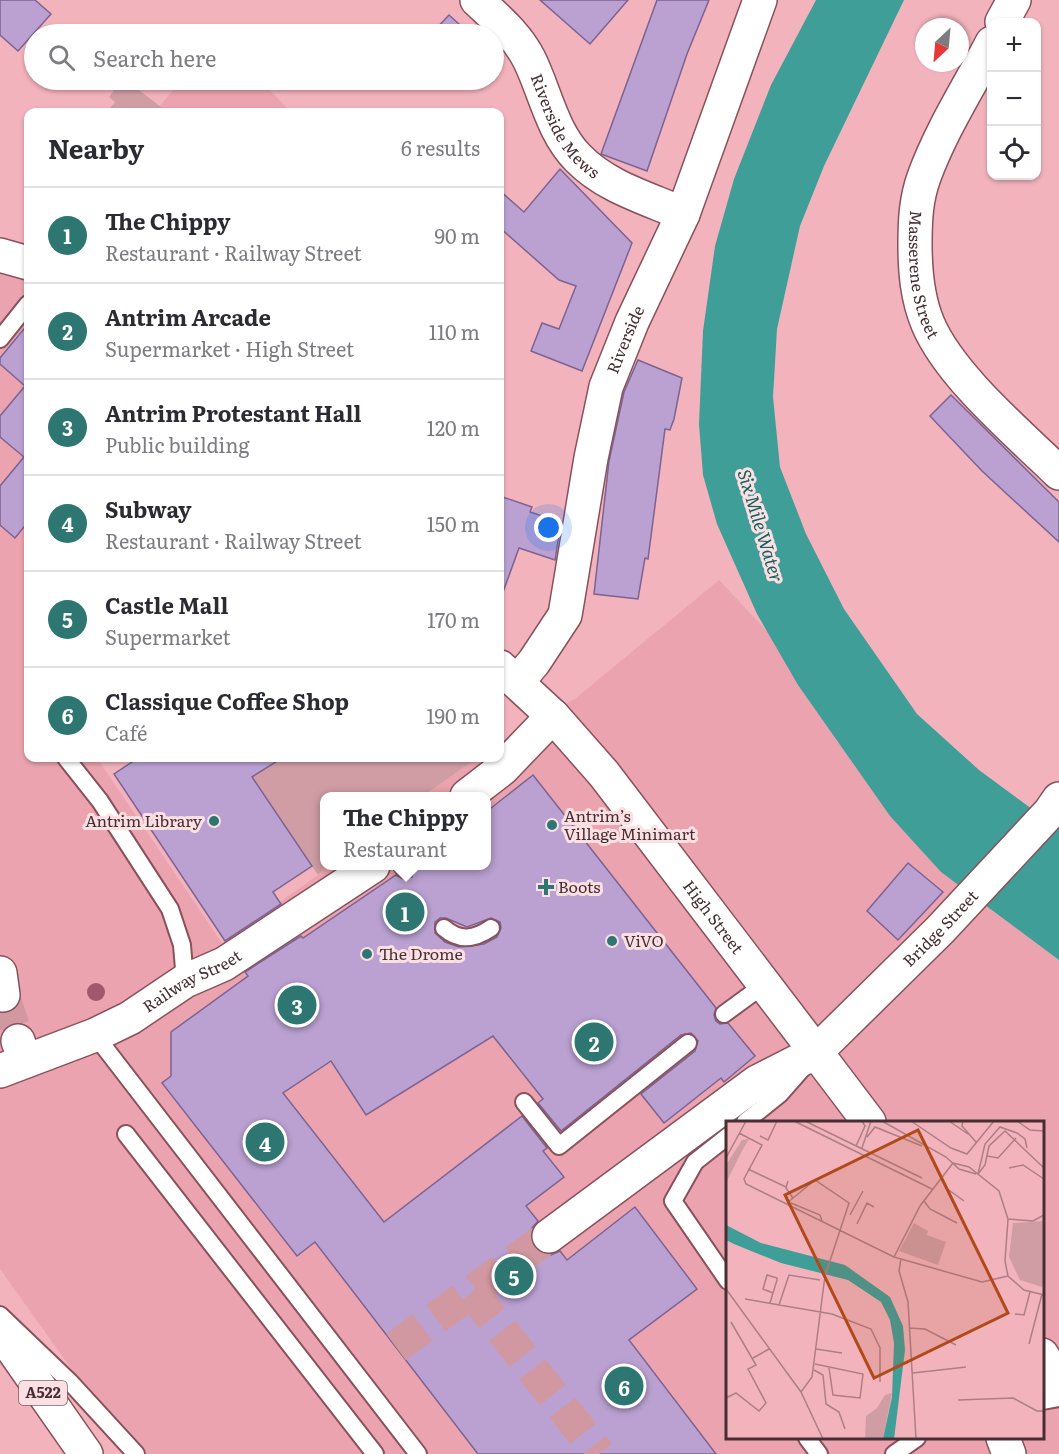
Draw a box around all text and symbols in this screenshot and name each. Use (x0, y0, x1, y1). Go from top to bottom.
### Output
north arrow (915, 18, 969, 72)
map controls (987, 18, 1041, 180)
button: + (987, 18, 1041, 72)
search box (24, 24, 504, 90)
icon: search (45, 41, 78, 74)
text: Search here (93, 41, 216, 74)
street label: Riverside Mews (526, 70, 605, 183)
button: − (987, 72, 1041, 126)
button: locate (987, 126, 1041, 180)
text: Nearby (48, 128, 144, 167)
text: 6 results (401, 132, 480, 162)
text: The Chippy (105, 204, 231, 237)
street label: Masserene Street (904, 210, 946, 343)
text: 1 (63, 220, 72, 250)
text: 90 m (435, 220, 480, 250)
text: Restaurant · Railway Street (105, 237, 362, 267)
text: Antrim Arcade (105, 300, 271, 333)
street label: Riverside (600, 301, 649, 377)
text: 2 (62, 316, 73, 346)
text: 110 m (429, 316, 480, 346)
text: Supermarket · High Street (105, 333, 354, 363)
text: Antrim Protestant Hall (105, 396, 361, 429)
text: 3 (62, 412, 73, 442)
text: 120 m (427, 412, 480, 442)
text: Public building (105, 429, 250, 459)
water label: Six Mile Water (731, 466, 791, 585)
text: Subway (105, 492, 191, 525)
text: 4 (61, 508, 74, 538)
text: 150 m (427, 508, 480, 538)
your location (534, 513, 563, 542)
text: Restaurant · Railway Street (105, 525, 362, 555)
text: Castle Mall (105, 588, 228, 621)
text: 5 (62, 604, 73, 634)
text: 170 m (427, 604, 480, 634)
text: Supermarket (105, 621, 231, 651)
text: Classique Coffee Shop (105, 684, 349, 717)
text: 6 (62, 700, 73, 730)
text: 190 m (426, 700, 480, 730)
text: Café (105, 717, 147, 747)
popup (320, 792, 491, 870)
text: The Chippy (343, 800, 468, 833)
place label: Antrim’s Village Minimart (564, 803, 696, 845)
place label: Antrim Library (85, 808, 203, 832)
marker: Antrim Library (207, 814, 221, 828)
marker: Antrim’s Village Minimart (545, 818, 559, 832)
text: Restaurant (343, 833, 447, 863)
place label: Boots (558, 874, 600, 898)
street label: High Street (678, 875, 750, 959)
marker: Boots (539, 880, 553, 894)
street label: Bridge Street (897, 883, 983, 972)
pin: 1 (386, 890, 424, 934)
place label: ViVO (624, 928, 664, 952)
marker: ViVO (605, 934, 619, 948)
place label: The Drome (379, 941, 463, 965)
street label: Railway Street (137, 943, 246, 1017)
marker: The Drome (360, 947, 374, 961)
pin: 3 (278, 982, 316, 1028)
pin: 2 (574, 1020, 614, 1064)
pin: 4 (246, 1120, 284, 1164)
inset map (726, 1121, 1044, 1439)
pin: 5 (494, 1254, 534, 1298)
pin: 6 (604, 1364, 644, 1408)
road number: A522 (19, 1381, 67, 1405)

